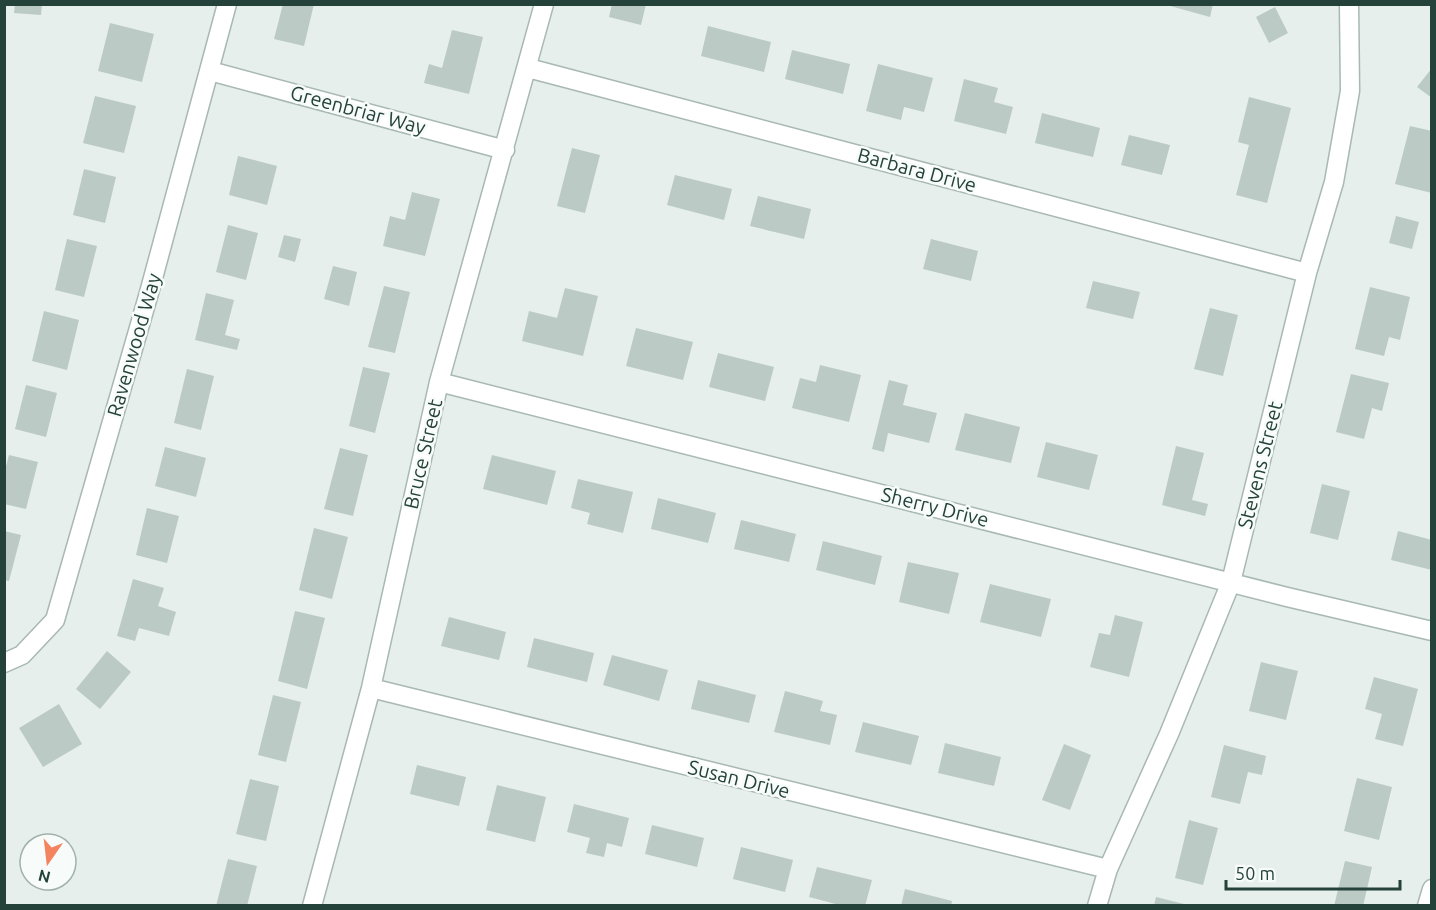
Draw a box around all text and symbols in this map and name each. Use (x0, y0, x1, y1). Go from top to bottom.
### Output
street label: Greenbriar Way (288, 80, 429, 139)
street label: Barbara Drive (855, 143, 979, 196)
street label: Ravenwood Way (102, 270, 165, 419)
street label: Bruce Street (399, 396, 446, 511)
street label: Stevens Street (1233, 399, 1287, 531)
street label: Sherry Drive (879, 482, 991, 531)
street label: Susan Drive (686, 755, 792, 802)
north arrow (18, 832, 78, 892)
scale bar (1226, 853, 1400, 891)
text: 50 m (1235, 863, 1275, 883)
text: N (36, 866, 52, 887)

